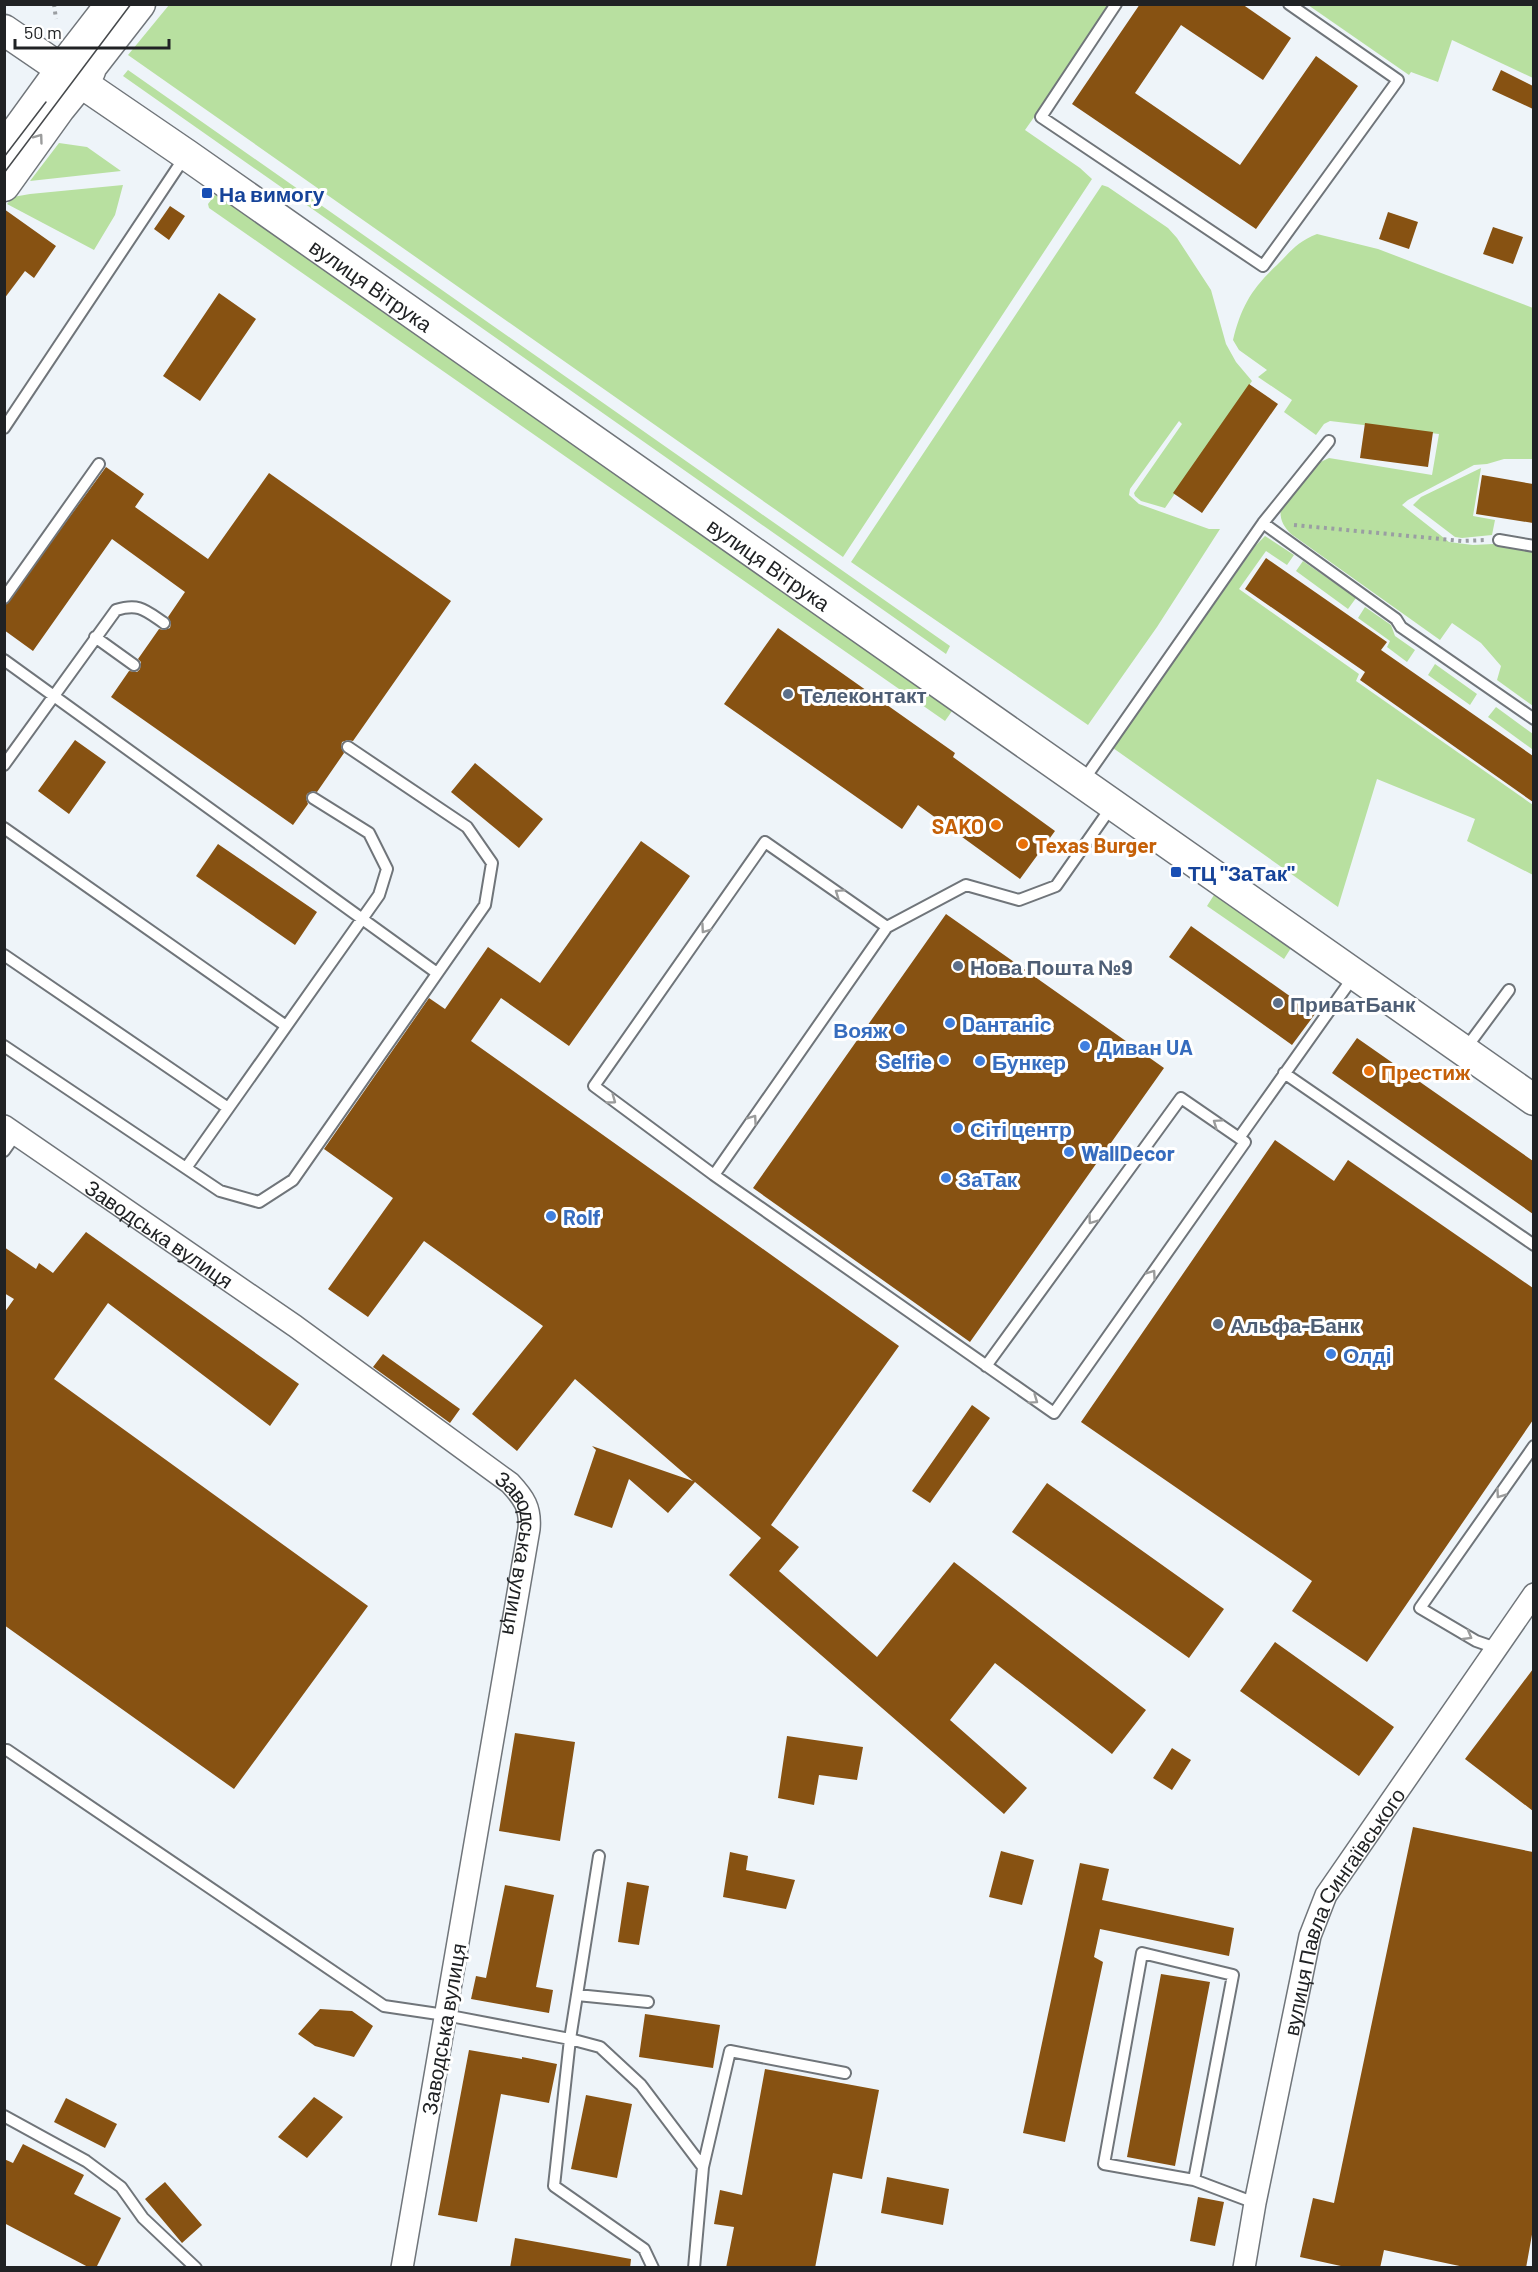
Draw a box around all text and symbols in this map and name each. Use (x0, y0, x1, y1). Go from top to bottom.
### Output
scale bar (15, 12, 170, 50)
text: 50 m (24, 21, 62, 43)
one-way arrow (31, 134, 42, 145)
place label: На вимогу (219, 181, 325, 206)
marker: На вимогу (200, 186, 214, 200)
street label: вулиця Вітрука (305, 233, 438, 336)
street label: вулиця Вітрука (703, 512, 836, 615)
place label: Телеконтакт (800, 682, 927, 707)
marker: Телеконтакт (781, 687, 795, 701)
place label: SAKO (932, 813, 984, 838)
marker: SAKO (989, 818, 1003, 832)
place label: Texas Burger (1035, 832, 1157, 857)
marker: Texas Burger (1016, 837, 1030, 851)
place label: ТЦ "ЗаТак" (1188, 860, 1295, 885)
marker: ТЦ "ЗаТак" (1169, 865, 1183, 879)
one-way arrow (835, 889, 846, 900)
one-way arrow (701, 922, 712, 933)
place label: Нова Пошта №9 (970, 954, 1133, 979)
marker: Нова Пошта №9 (951, 959, 965, 973)
place label: ПриватБанк (1290, 991, 1416, 1016)
marker: ПриватБанк (1271, 996, 1285, 1010)
place label: Dантаніс (962, 1011, 1052, 1036)
marker: Dантаніс (943, 1016, 957, 1030)
place label: Вояж (833, 1017, 889, 1042)
marker: Вояж (893, 1022, 907, 1036)
place label: Диван UA (1097, 1034, 1193, 1059)
marker: Диван UA (1078, 1039, 1092, 1053)
place label: Selfie (878, 1048, 932, 1073)
place label: Бункер (992, 1049, 1066, 1074)
marker: Selfie (937, 1053, 951, 1067)
marker: Бункер (973, 1054, 987, 1068)
place label: Престиж (1381, 1059, 1471, 1084)
marker: Престиж (1362, 1064, 1376, 1078)
one-way arrow (606, 1093, 617, 1104)
one-way arrow (746, 1114, 757, 1125)
place label: Сіті центр (970, 1116, 1072, 1141)
one-way arrow (1213, 1119, 1224, 1130)
marker: Сіті центр (951, 1121, 965, 1135)
place label: WallDecor (1081, 1140, 1175, 1165)
marker: WallDecor (1062, 1145, 1076, 1159)
place label: ЗаТак (958, 1166, 1018, 1191)
marker: ЗаТак (939, 1171, 953, 1185)
street label: Заводська вулиця (81, 1173, 239, 1293)
place label: Rolf (563, 1204, 601, 1229)
marker: Rolf (544, 1209, 558, 1223)
one-way arrow (1088, 1214, 1099, 1225)
one-way arrow (1145, 1269, 1156, 1280)
place label: Альфа-Банк (1230, 1312, 1361, 1337)
marker: Альфа-Банк (1211, 1317, 1225, 1331)
place label: Олді (1343, 1342, 1392, 1367)
marker: Олді (1324, 1347, 1338, 1361)
one-way arrow (1027, 1393, 1038, 1404)
street label: Заводська вулиця (491, 1464, 542, 1637)
one-way arrow (1496, 1487, 1507, 1498)
one-way arrow (1462, 1629, 1472, 1640)
street label: вулиця Павла Сингаївського (1277, 1782, 1409, 2038)
street label: Заводська вулиця (416, 1941, 470, 2117)

